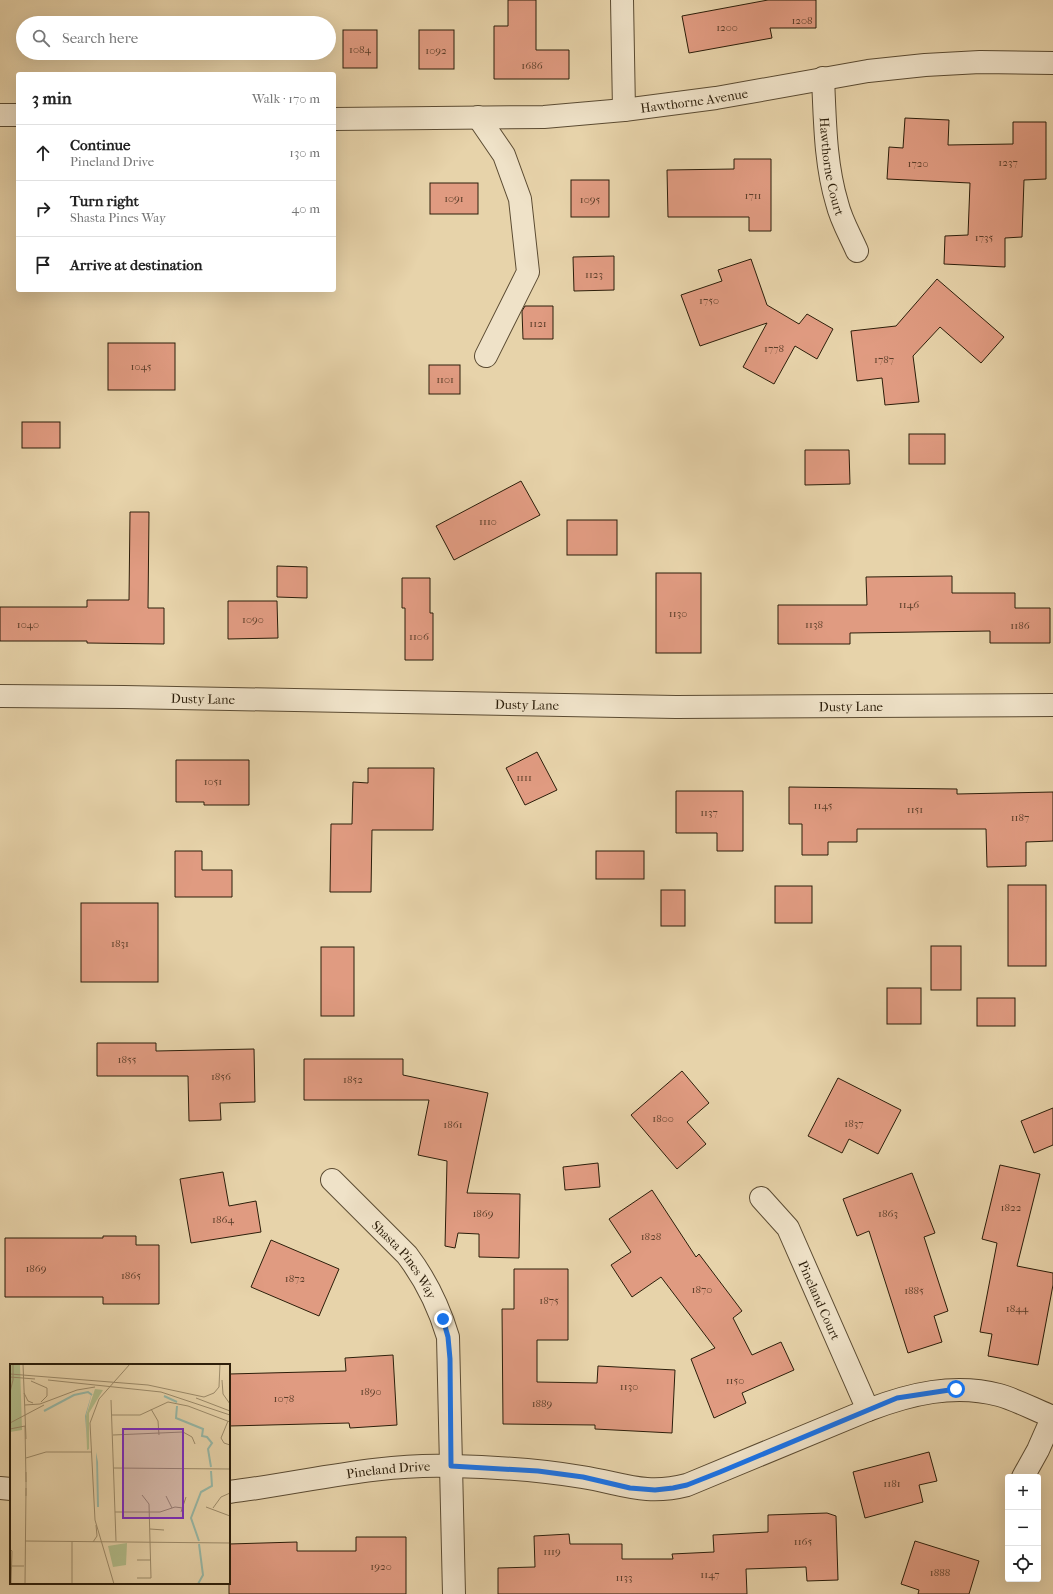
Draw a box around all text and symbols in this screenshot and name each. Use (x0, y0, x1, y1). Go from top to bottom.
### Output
house number: 1208 (791, 14, 813, 27)
search box (16, 16, 336, 60)
house number: 1200 (716, 21, 738, 34)
icon: search (30, 27, 52, 49)
text: Search here (62, 29, 138, 47)
house number: 1084 (349, 43, 371, 56)
house number: 1092 (425, 44, 447, 57)
house number: 1686 (521, 59, 543, 72)
street label: Hawthorne Avenue (639, 85, 750, 116)
text: 3 min (32, 88, 72, 108)
text: Walk · 170 m (252, 91, 320, 106)
street label: Hawthorne Court (817, 117, 847, 218)
text: Continue (70, 136, 130, 154)
icon: ahead (32, 142, 54, 164)
text: 130 m (289, 145, 320, 160)
text: Pineland Drive (70, 154, 154, 169)
house number: 1237 (998, 156, 1018, 169)
house number: 1720 (908, 157, 928, 170)
house number: 1711 (744, 189, 762, 202)
text: Turn right (70, 192, 139, 210)
house number: 1091 (444, 192, 464, 205)
house number: 1095 (580, 193, 600, 206)
icon: right (32, 198, 54, 220)
text: 40 m (292, 201, 320, 216)
text: Shasta Pines Way (70, 210, 166, 225)
house number: 1735 (975, 231, 993, 244)
icon: arrive (32, 254, 54, 276)
text: Arrive at destination (70, 256, 202, 274)
house number: 1123 (585, 268, 603, 281)
house number: 1750 (699, 294, 719, 307)
house number: 1121 (529, 317, 547, 330)
house number: 1778 (764, 342, 784, 355)
house number: 1787 (874, 353, 894, 366)
house number: 1045 (131, 360, 152, 373)
house number: 1101 (436, 373, 454, 386)
house number: 1110 (479, 515, 497, 528)
house number: 1146 (899, 598, 919, 611)
house number: 1130 (669, 607, 687, 620)
house number: 1090 (242, 613, 264, 626)
house number: 1040 (17, 618, 39, 631)
house number: 1138 (805, 618, 823, 631)
house number: 1186 (1010, 619, 1030, 632)
house number: 1106 (409, 630, 429, 643)
street label: Dusty Lane (171, 691, 236, 707)
street label: Dusty Lane (495, 697, 560, 713)
street label: Dusty Lane (819, 699, 884, 714)
house number: 1111 (516, 771, 532, 784)
house number: 1051 (204, 775, 222, 788)
house number: 1145 (814, 799, 833, 812)
house number: 1151 (907, 803, 923, 816)
house number: 1137 (700, 806, 718, 819)
house number: 1187 (1011, 811, 1029, 824)
house number: 1831 (111, 937, 129, 950)
house number: 1855 (118, 1053, 137, 1066)
house number: 1856 (211, 1070, 231, 1083)
house number: 1852 (343, 1073, 363, 1086)
house number: 1800 (652, 1112, 674, 1125)
house number: 1837 (844, 1117, 864, 1130)
house number: 1861 (443, 1118, 463, 1131)
house number: 1822 (1001, 1201, 1022, 1214)
house number: 1869 (472, 1207, 494, 1220)
house number: 1863 (878, 1207, 898, 1220)
house number: 1864 (212, 1213, 234, 1226)
street label: Shasta Pines Way (369, 1217, 440, 1302)
house number: 1828 (641, 1230, 661, 1243)
street label: Pineland Court (795, 1258, 843, 1343)
house number: 1869 (25, 1262, 47, 1275)
house number: 1865 (121, 1269, 141, 1282)
house number: 1872 (285, 1272, 306, 1285)
house number: 1870 (692, 1283, 712, 1296)
house number: 1885 (904, 1284, 924, 1297)
house number: 1875 (539, 1294, 559, 1307)
house number: 1844 (1006, 1302, 1029, 1315)
route end (434, 1310, 452, 1328)
inset map (10, 1364, 230, 1584)
house number: 1150 (726, 1374, 744, 1387)
house number: 1130 (620, 1380, 638, 1393)
route start (947, 1380, 965, 1398)
house number: 1890 (360, 1385, 382, 1398)
house number: 1078 (274, 1392, 294, 1405)
house number: 1889 (532, 1397, 553, 1410)
street label: Pineland Drive (345, 1459, 431, 1481)
map controls (1005, 1474, 1041, 1582)
button: + (1005, 1474, 1041, 1510)
house number: 1181 (883, 1477, 901, 1490)
button: − (1005, 1510, 1041, 1546)
house number: 1165 (794, 1535, 813, 1548)
house number: 1119 (543, 1545, 561, 1558)
button: locate (1005, 1546, 1041, 1582)
house number: 1920 (370, 1560, 392, 1573)
house number: 1888 (930, 1566, 950, 1579)
house number: 1147 (700, 1568, 720, 1581)
house number: 1133 (616, 1571, 632, 1584)

